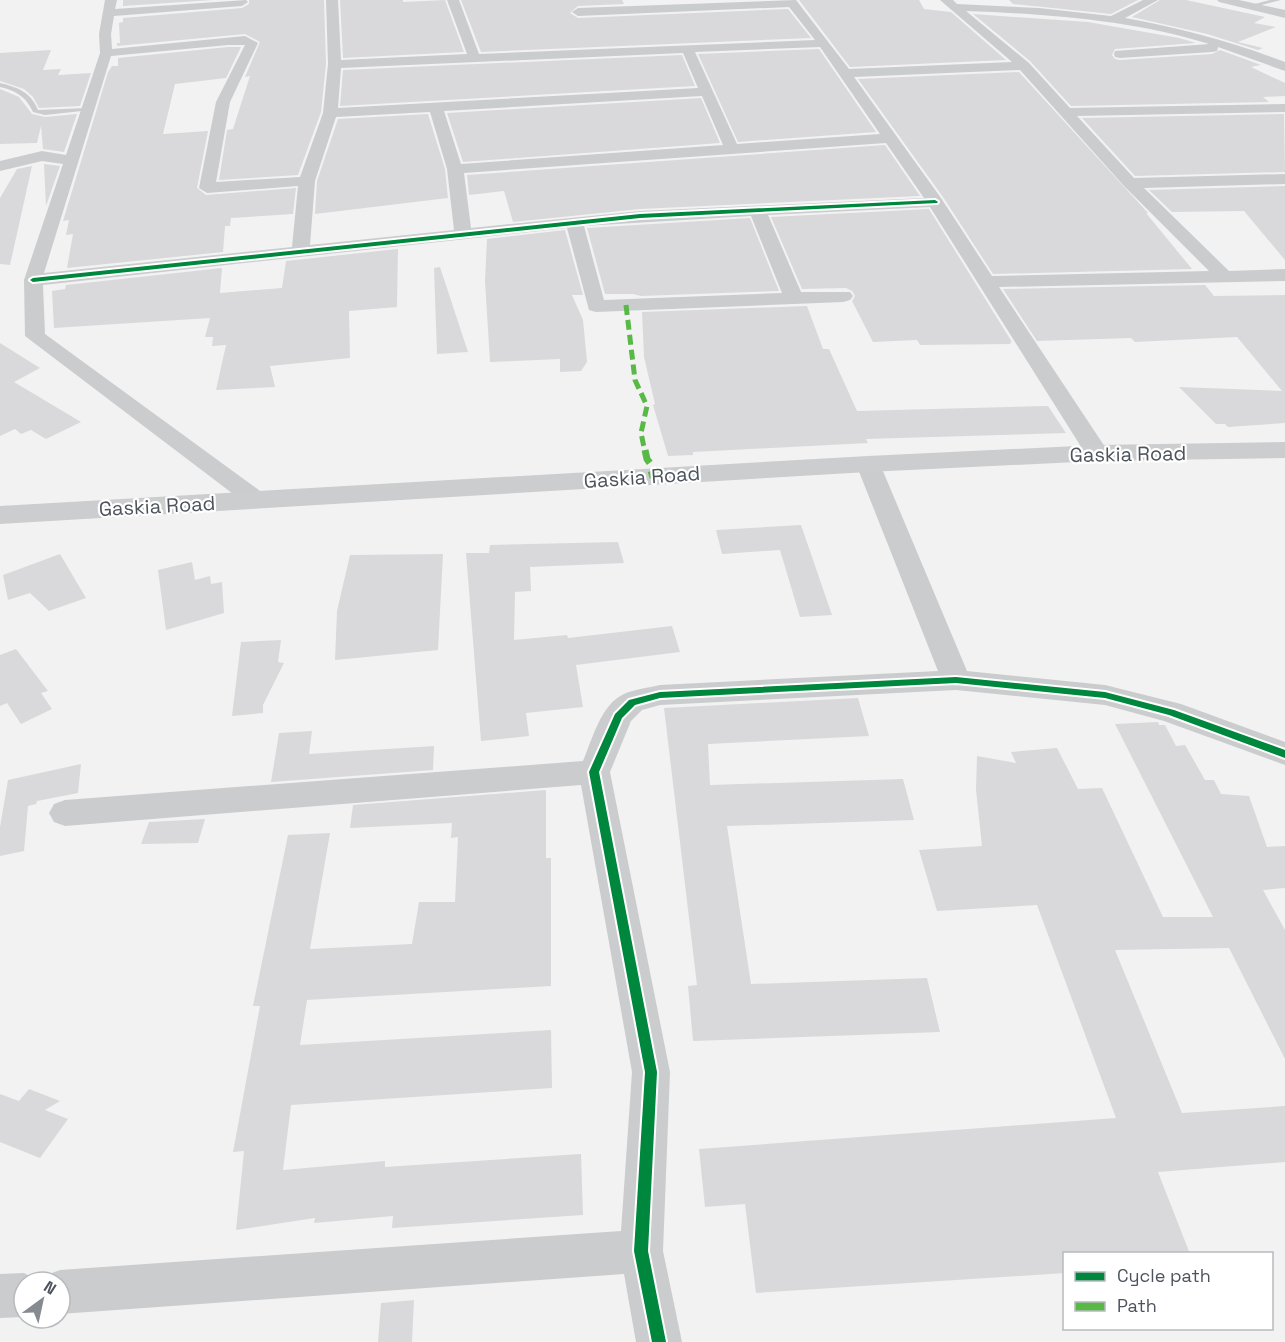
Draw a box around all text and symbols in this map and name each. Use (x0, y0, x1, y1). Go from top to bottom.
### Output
street label: Gaskia Road (1070, 440, 1186, 468)
street label: Gaskia Road (583, 460, 701, 494)
street label: Gaskia Road (98, 490, 216, 522)
legend (1063, 1252, 1273, 1330)
text: Cycle path (1117, 1264, 1211, 1287)
north arrow (12, 1270, 72, 1330)
text: N (40, 1276, 60, 1300)
text: Path (1117, 1294, 1157, 1317)

